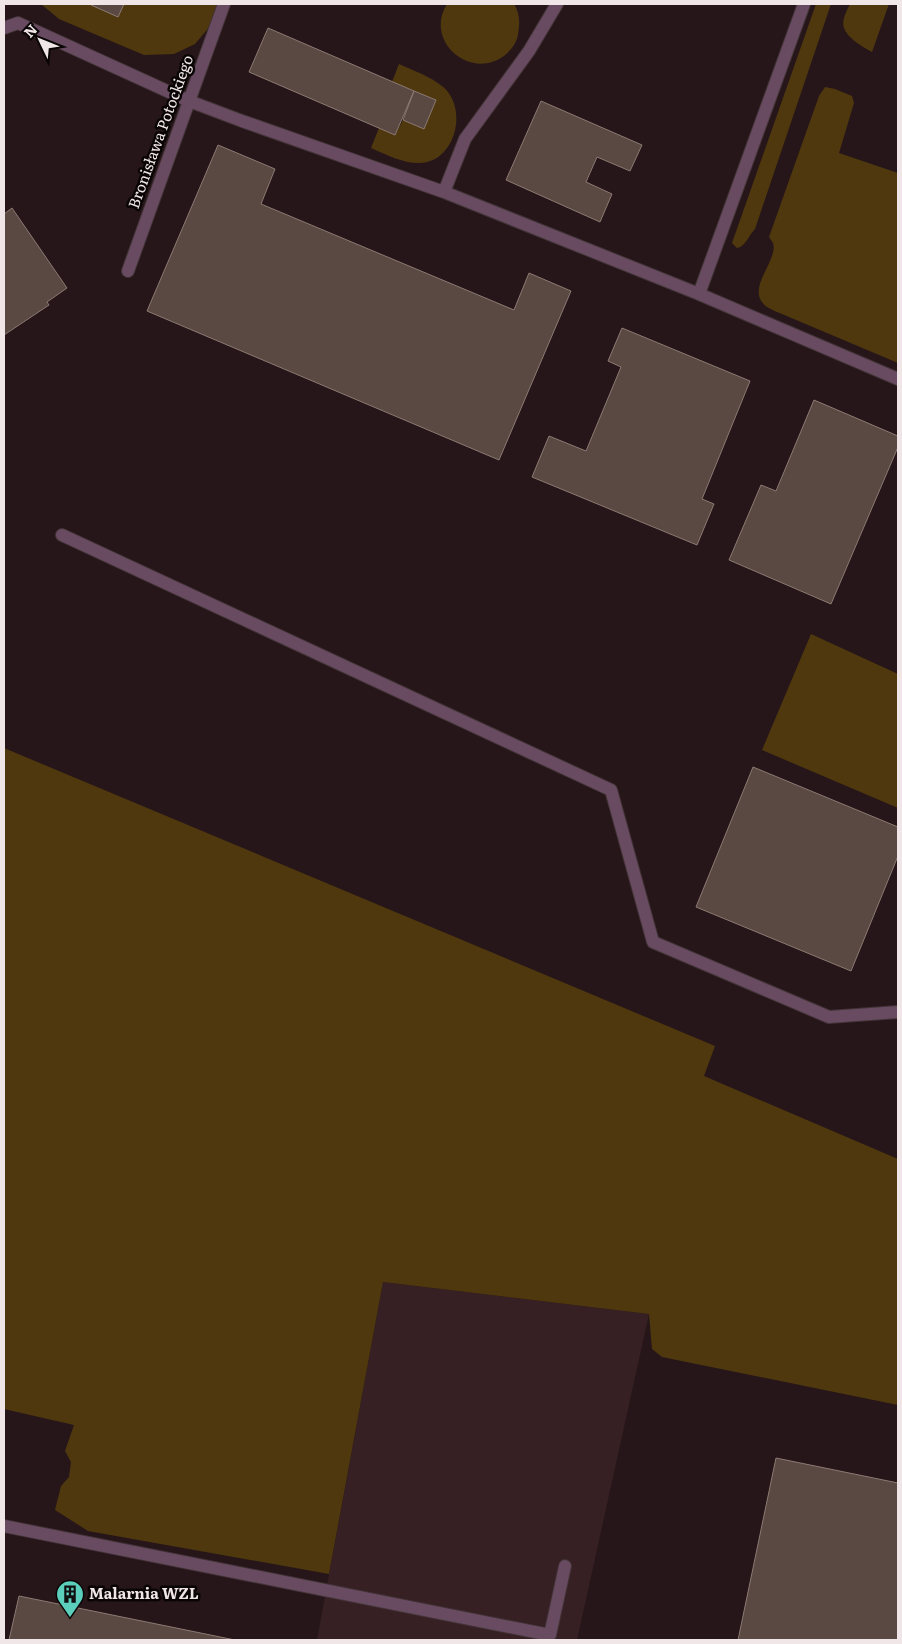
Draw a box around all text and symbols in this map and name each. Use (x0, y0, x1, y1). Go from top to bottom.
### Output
north arrow (15, 15, 65, 65)
text: N (18, 19, 41, 42)
street label: Bronisława Potockiego (121, 51, 198, 212)
building icon: Malarnia WZL (55, 1579, 85, 1618)
place label: Malarnia WZL (89, 1581, 199, 1604)

